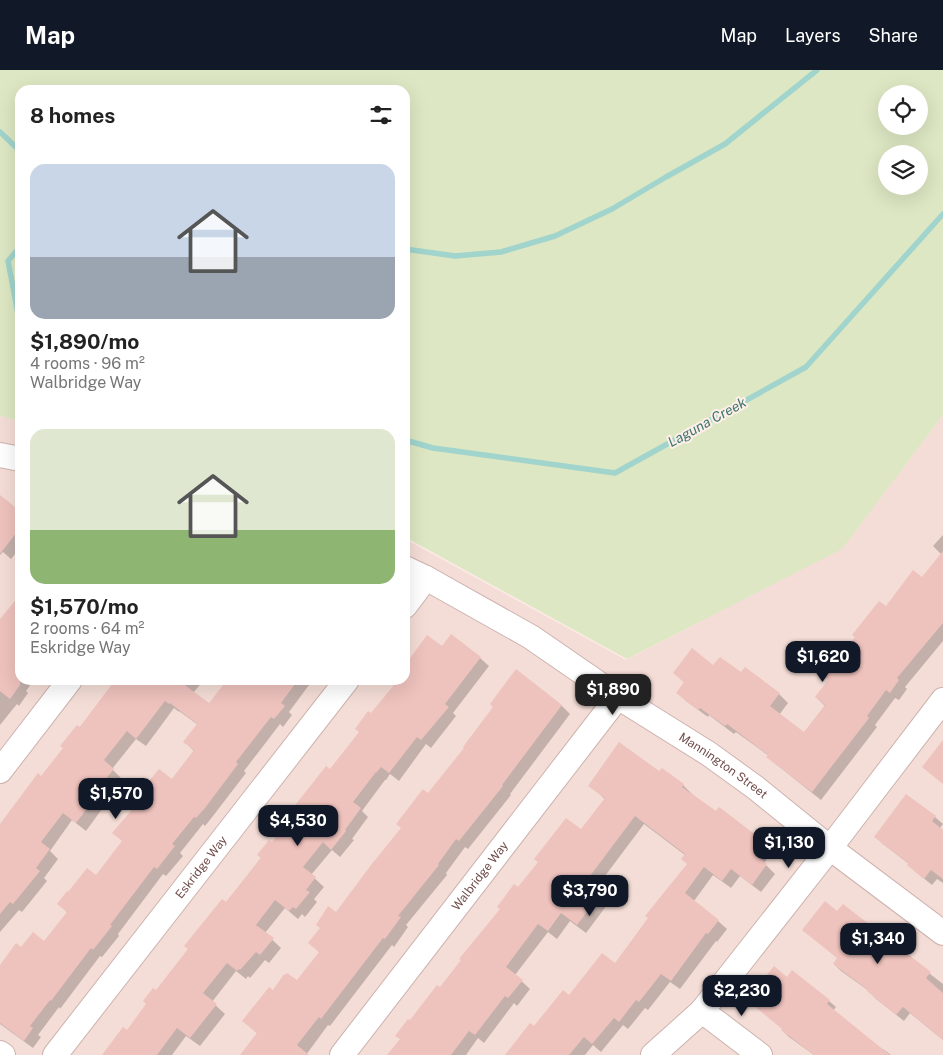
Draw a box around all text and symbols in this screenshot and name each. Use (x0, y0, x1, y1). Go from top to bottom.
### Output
text: Map (25, 21, 75, 49)
text: Map (721, 25, 757, 46)
text: Layers (785, 25, 841, 46)
text: Share (869, 25, 918, 46)
map controls (878, 85, 928, 195)
button: locate (878, 85, 928, 135)
icon: filters (367, 101, 395, 129)
text: 8 homes (30, 103, 115, 128)
button: layers (878, 145, 928, 195)
icon: home (168, 196, 258, 286)
text: $1,890/mo (30, 329, 139, 354)
text: 4 rooms · 96 m² (30, 354, 145, 373)
text: Walbridge Way (30, 373, 141, 392)
water label: Laguna Creek (665, 394, 749, 450)
icon: home (168, 461, 258, 551)
text: $1,570/mo (30, 594, 139, 619)
text: 2 rooms · 64 m² (30, 619, 144, 638)
text: Eskridge Way (30, 638, 130, 657)
pin: $1,620 (782, 640, 864, 683)
text: $1,620 (796, 647, 850, 666)
pin: $1,890 (572, 674, 654, 716)
text: $1,890 (586, 680, 640, 699)
street label: Mannington Street (676, 730, 771, 802)
pin: $1,570 (75, 778, 157, 820)
text: $1,570 (89, 784, 143, 803)
pin: $4,530 (257, 804, 339, 847)
text: $4,530 (269, 811, 327, 830)
pin: $1,130 (748, 826, 830, 869)
street label: Eskridge Way (173, 833, 230, 901)
text: $1,130 (764, 833, 814, 852)
street label: Walbridge Way (449, 838, 511, 913)
pin: $3,790 (549, 874, 631, 917)
text: $3,790 (562, 881, 618, 900)
pin: $1,340 (837, 922, 919, 965)
text: $1,340 (851, 929, 905, 948)
pin: $2,230 (701, 974, 783, 1017)
text: $2,230 (714, 981, 770, 1000)

